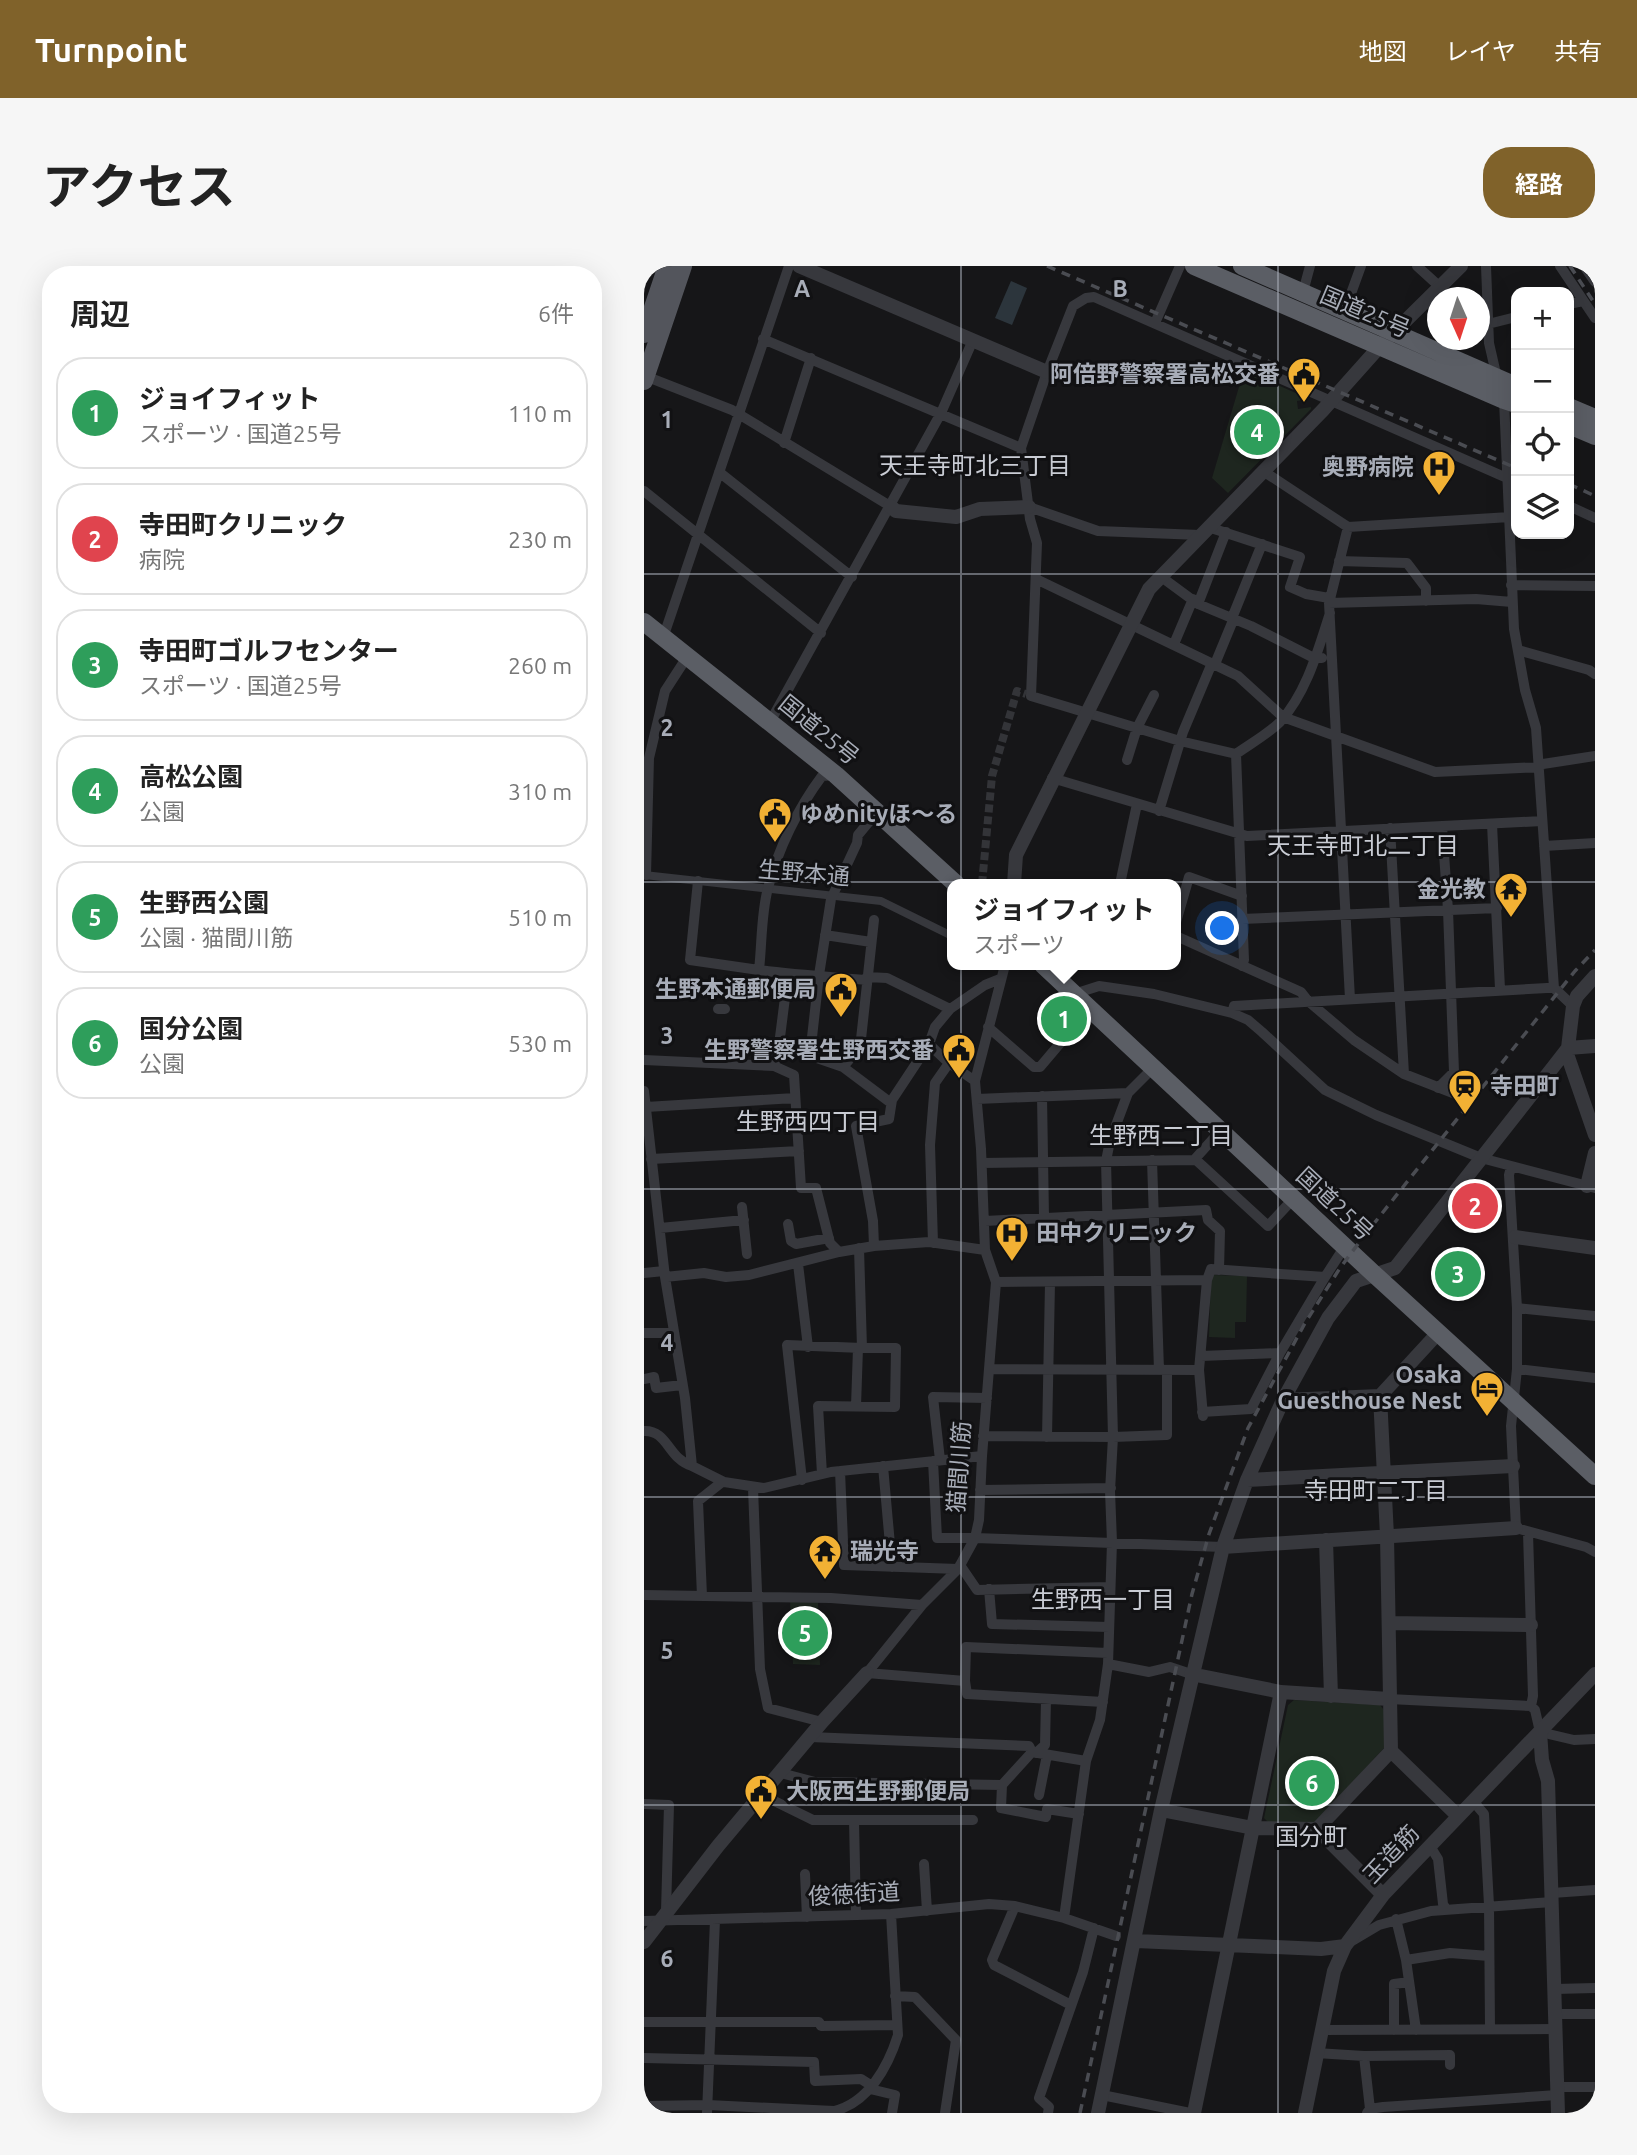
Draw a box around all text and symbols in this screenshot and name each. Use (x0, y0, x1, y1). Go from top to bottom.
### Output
text: Turnpoint (35, 31, 187, 68)
text: 地図 (1359, 38, 1407, 65)
text: レイヤ (1445, 38, 1516, 65)
text: 共有 (1554, 38, 1602, 65)
button: 経路 (1483, 147, 1595, 218)
text: アクセス (42, 158, 236, 213)
text: A (794, 276, 810, 301)
text: B (1112, 276, 1128, 301)
street label: 国道25号 (1317, 281, 1414, 342)
north arrow (1427, 287, 1490, 350)
map controls (1511, 287, 1574, 539)
button: + (1511, 287, 1574, 350)
text: 周辺 (70, 297, 130, 331)
text: 6件 (538, 301, 574, 326)
button: − (1511, 350, 1574, 413)
public building icon: 阿倍野警察署高松交番 (1285, 355, 1323, 404)
place label: 阿倍野警察署高松交番 (1050, 361, 1280, 386)
text: ジョイフィット (139, 384, 320, 413)
text: 1 (89, 401, 101, 426)
text: 110 m (508, 401, 572, 426)
pin: 4 (1234, 406, 1280, 458)
text: 1 (661, 407, 673, 432)
button: locate (1511, 413, 1574, 476)
text: スポーツ · 国道25号 (139, 421, 342, 446)
hospital icon: 奥野病院 (1420, 448, 1458, 497)
district label: 天王寺町北三丁目 (879, 452, 1071, 479)
place label: 奥野病院 (1322, 454, 1414, 479)
button: layers (1511, 476, 1574, 539)
text: 寺田町クリニック (139, 510, 347, 539)
text: 2 (89, 527, 101, 552)
text: 230 m (508, 527, 572, 552)
text: 病院 (139, 547, 185, 572)
text: 寺田町ゴルフセンター (139, 636, 399, 665)
text: 3 (89, 653, 101, 678)
text: 260 m (508, 653, 572, 678)
text: スポーツ · 国道25号 (139, 673, 342, 698)
street label: 国道25号 (775, 690, 864, 769)
text: 2 (661, 715, 673, 740)
text: 高松公園 (139, 762, 243, 791)
text: 4 (89, 779, 101, 804)
text: 310 m (508, 779, 572, 804)
public building icon: ゆめnityほ〜る (756, 795, 794, 844)
text: 公園 (139, 799, 185, 824)
place label: ゆめnityほ〜る (800, 801, 957, 826)
district label: 天王寺町北二丁目 (1267, 832, 1459, 859)
street label: 生野本通 (757, 856, 851, 889)
temple icon: 金光教 (1492, 870, 1530, 919)
place label: 金光教 (1417, 876, 1486, 901)
popup (947, 879, 1181, 970)
text: 生野西公園 (139, 888, 269, 917)
text: ジョイフィット (973, 895, 1155, 924)
text: 5 (89, 905, 101, 930)
text: 510 m (508, 905, 572, 930)
your location (1205, 911, 1239, 945)
text: 公園 · 猫間川筋 (139, 925, 293, 950)
text: スポーツ (973, 932, 1065, 957)
public building icon: 生野本通郵便局 (822, 970, 860, 1019)
place label: 生野本通郵便局 (655, 976, 816, 1001)
pin: 1 (1041, 993, 1087, 1045)
text: 国分公園 (139, 1014, 243, 1043)
text: 3 (661, 1023, 673, 1048)
text: 6 (89, 1031, 101, 1056)
text: 530 m (508, 1031, 572, 1056)
public building icon: 生野警察署生野西交番 (940, 1031, 978, 1080)
place label: 生野警察署生野西交番 (704, 1037, 934, 1062)
text: 公園 (139, 1051, 185, 1076)
station icon: 寺田町 (1446, 1067, 1484, 1116)
place label: 寺田町 (1490, 1073, 1559, 1098)
district label: 生野西四丁目 (736, 1108, 880, 1135)
district label: 生野西二丁目 (1089, 1122, 1233, 1149)
street label: 国道25号 (1292, 1162, 1379, 1245)
pin: 2 (1452, 1180, 1498, 1232)
hospital icon: 田中クリニック (993, 1214, 1031, 1263)
place label: 田中クリニック (1036, 1220, 1197, 1245)
pin: 3 (1435, 1248, 1481, 1300)
text: 4 (661, 1330, 674, 1355)
place label: Osaka Guesthouse Nest (1277, 1362, 1462, 1413)
hotel icon: Osaka Guesthouse Nest (1468, 1369, 1506, 1418)
street label: 猫間川筋 (943, 1420, 974, 1514)
district label: 寺田町二丁目 (1304, 1477, 1448, 1504)
temple icon: 瑞光寺 (806, 1532, 844, 1581)
place label: 瑞光寺 (850, 1538, 919, 1563)
district label: 生野西一丁目 (1031, 1586, 1175, 1613)
pin: 5 (782, 1607, 828, 1659)
text: 5 (661, 1638, 673, 1663)
pin: 6 (1289, 1757, 1335, 1809)
public building icon: 大阪西生野郵便局 (742, 1772, 780, 1821)
place label: 大阪西生野郵便局 (786, 1778, 970, 1803)
street label: 玉造筋 (1358, 1820, 1423, 1887)
district label: 国分町 (1275, 1823, 1347, 1850)
street label: 俊徳街道 (807, 1879, 901, 1908)
text: 6 (661, 1946, 674, 1971)

